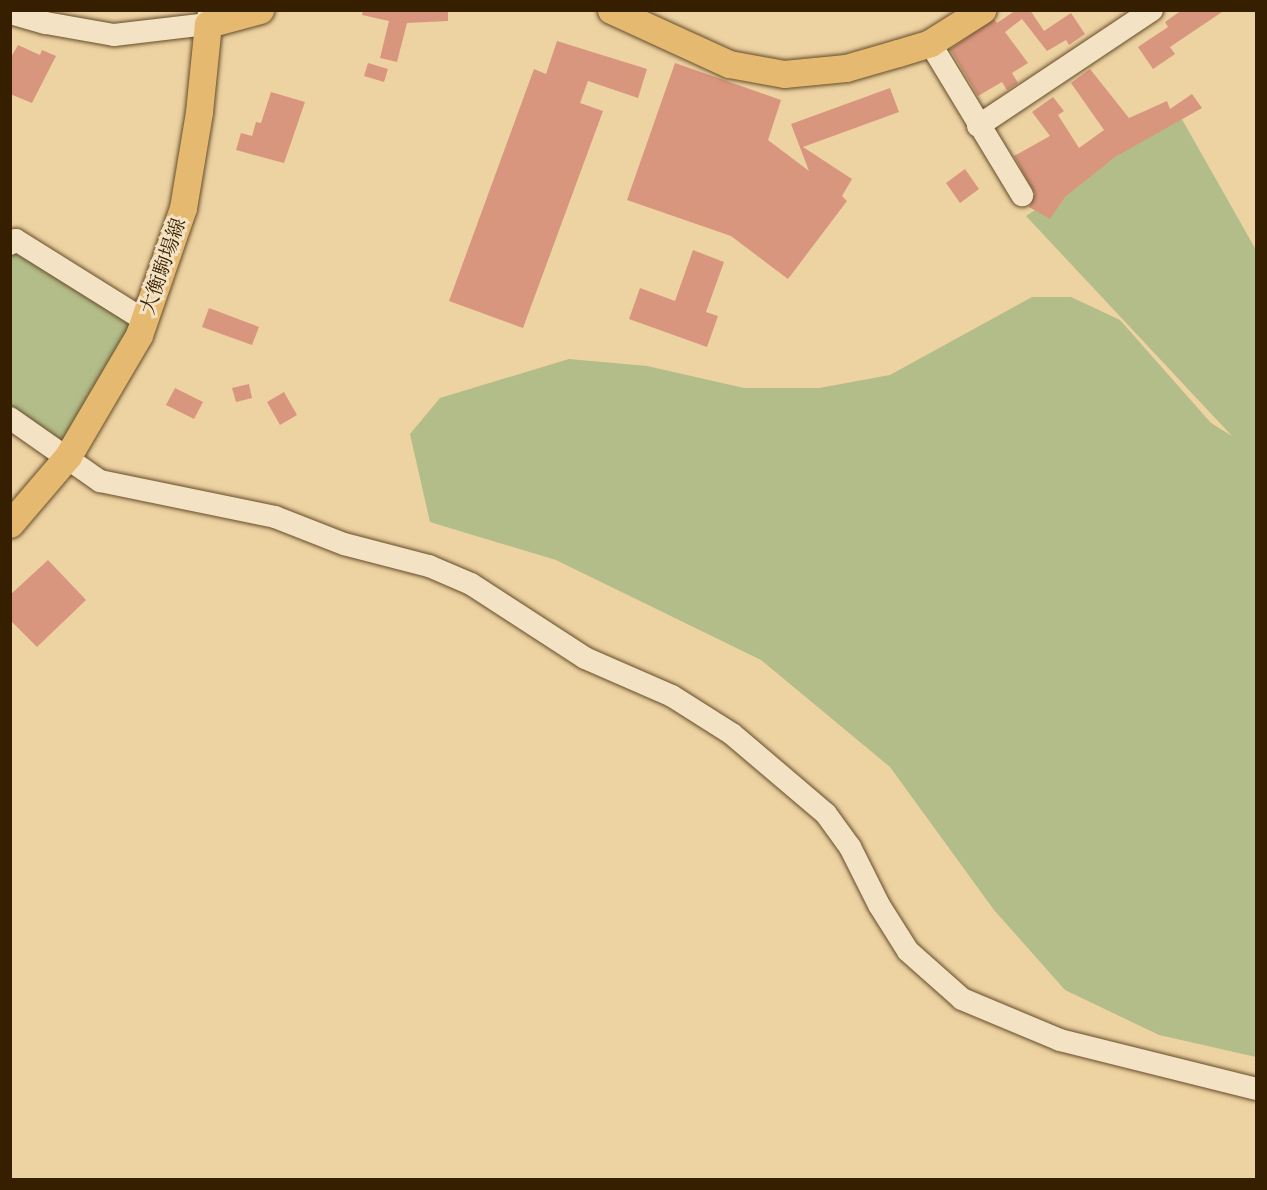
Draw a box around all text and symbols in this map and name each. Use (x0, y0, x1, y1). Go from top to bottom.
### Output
street label: 大衡駒場線 (135, 215, 191, 317)

